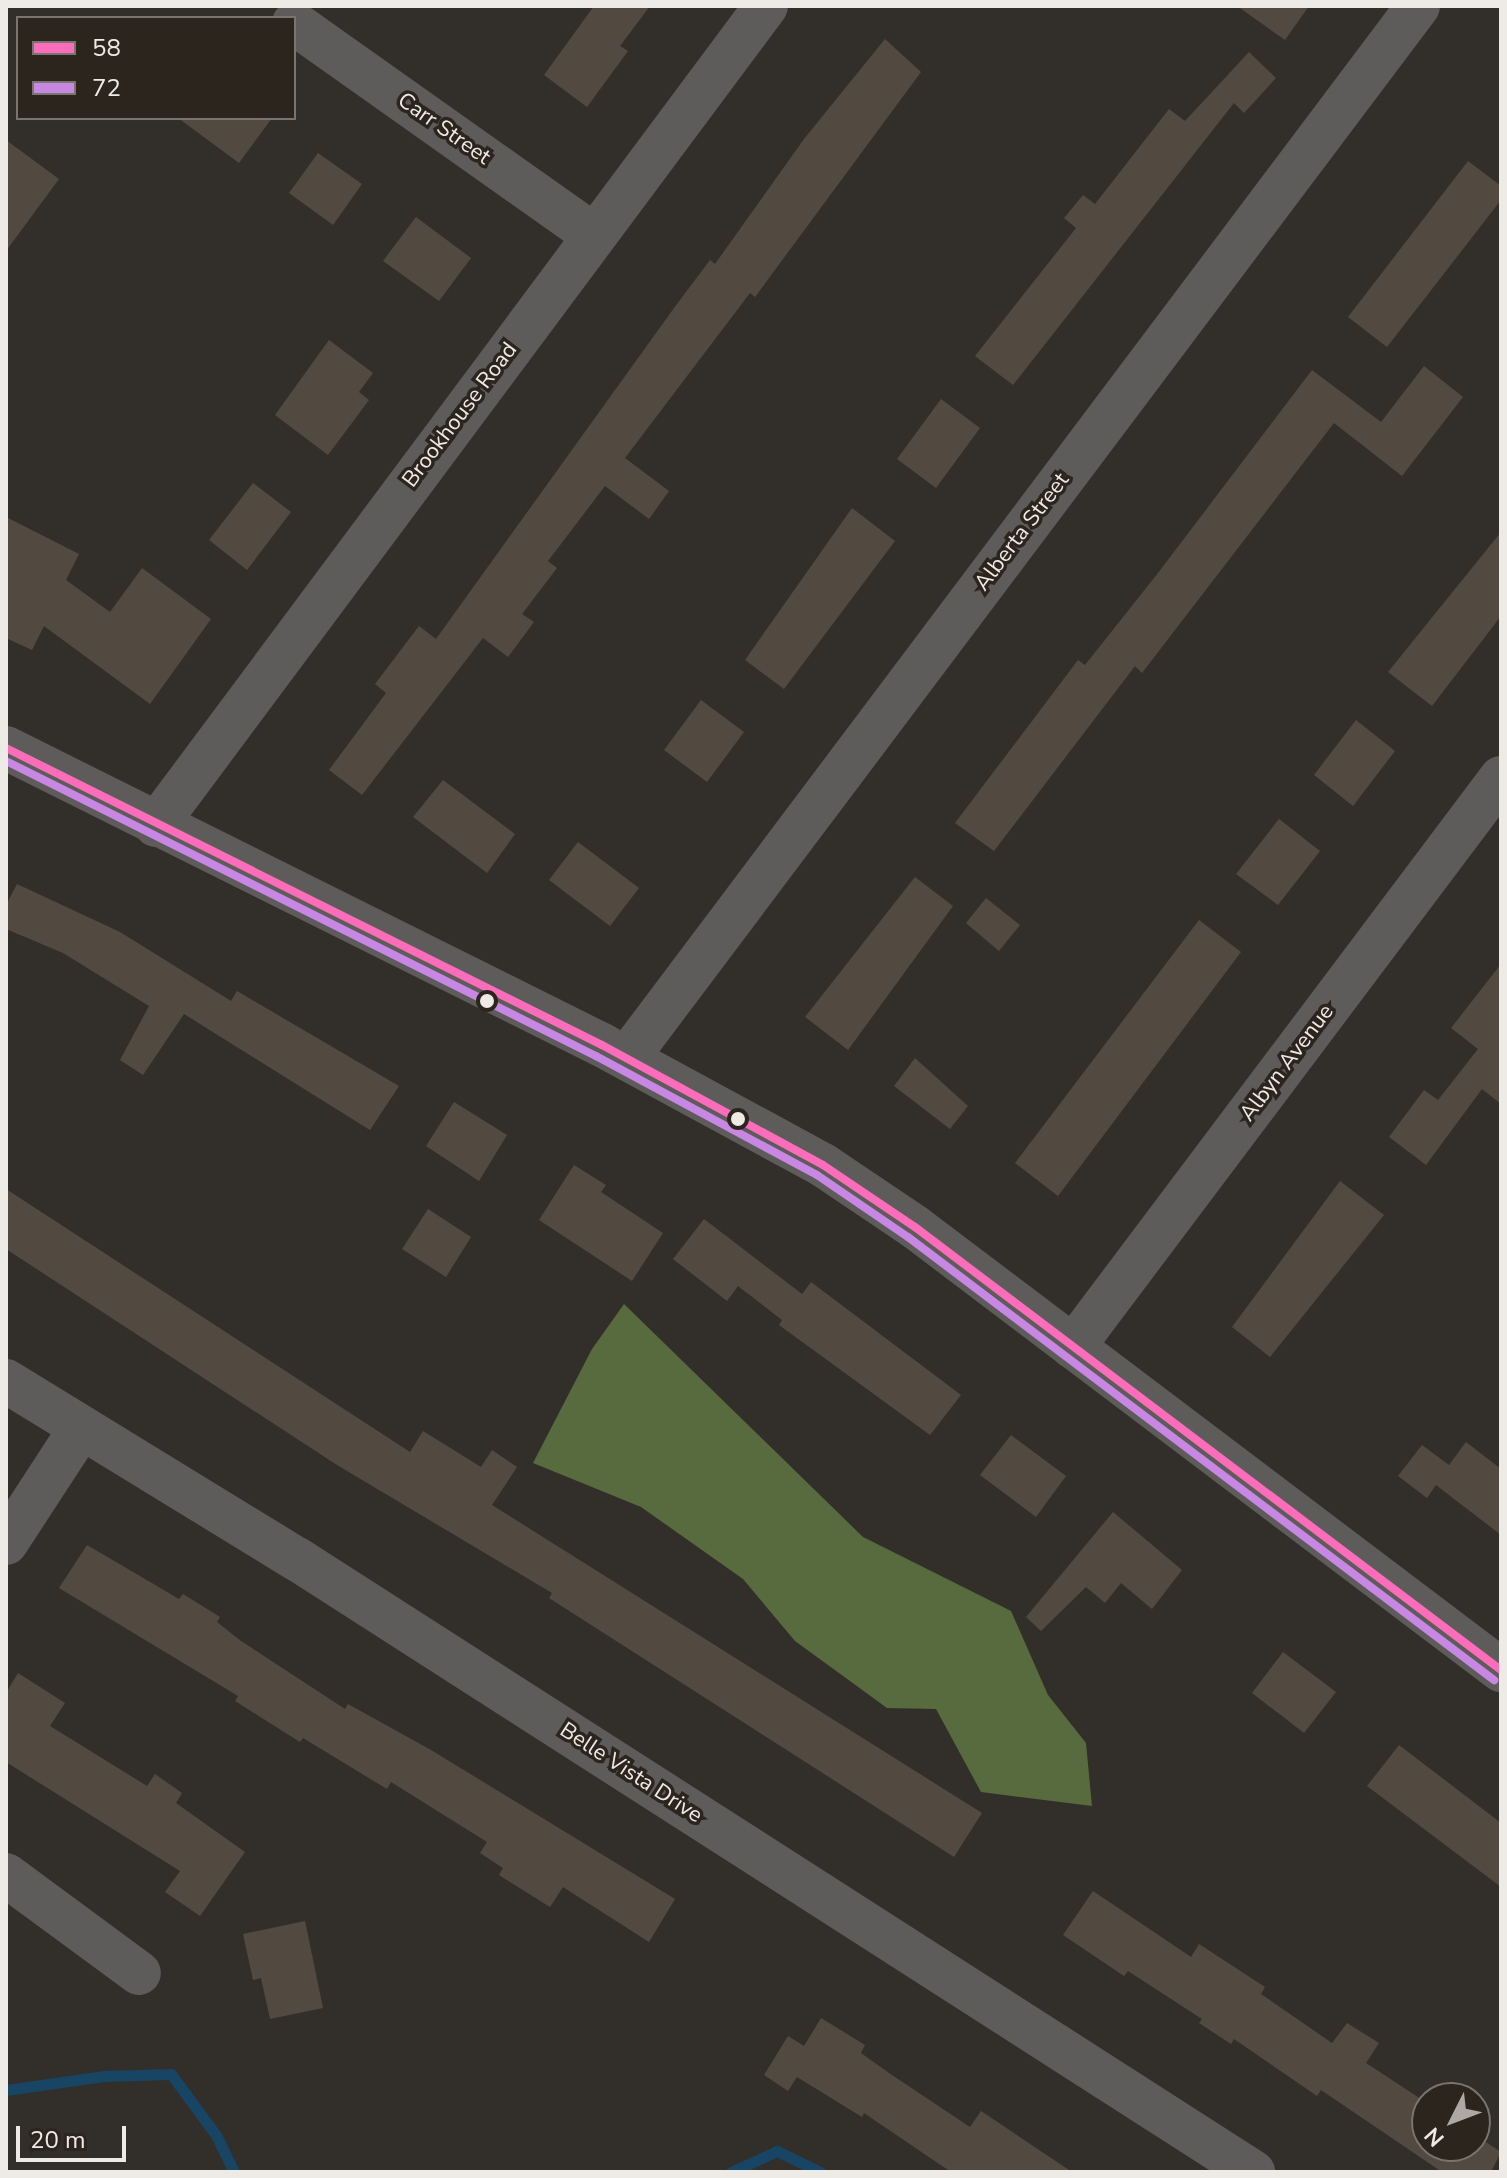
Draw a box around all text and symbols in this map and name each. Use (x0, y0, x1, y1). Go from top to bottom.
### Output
legend (16, 16, 296, 120)
text: 58 (92, 32, 121, 64)
text: 72 (92, 72, 121, 104)
street label: Carr Street (392, 87, 496, 171)
street label: Brookhouse Road (397, 337, 523, 493)
street label: Alberta Street (969, 468, 1075, 596)
unlabelled marker (479, 993, 495, 1009)
street label: Albyn Avenue (1234, 999, 1340, 1127)
unlabelled marker (730, 1111, 746, 1127)
street label: Belle Vista Drive (555, 1717, 707, 1829)
north arrow (1411, 2082, 1491, 2162)
scale bar (20, 2110, 130, 2160)
text: N (1418, 2121, 1451, 2153)
text: 20 m (30, 2124, 86, 2156)

